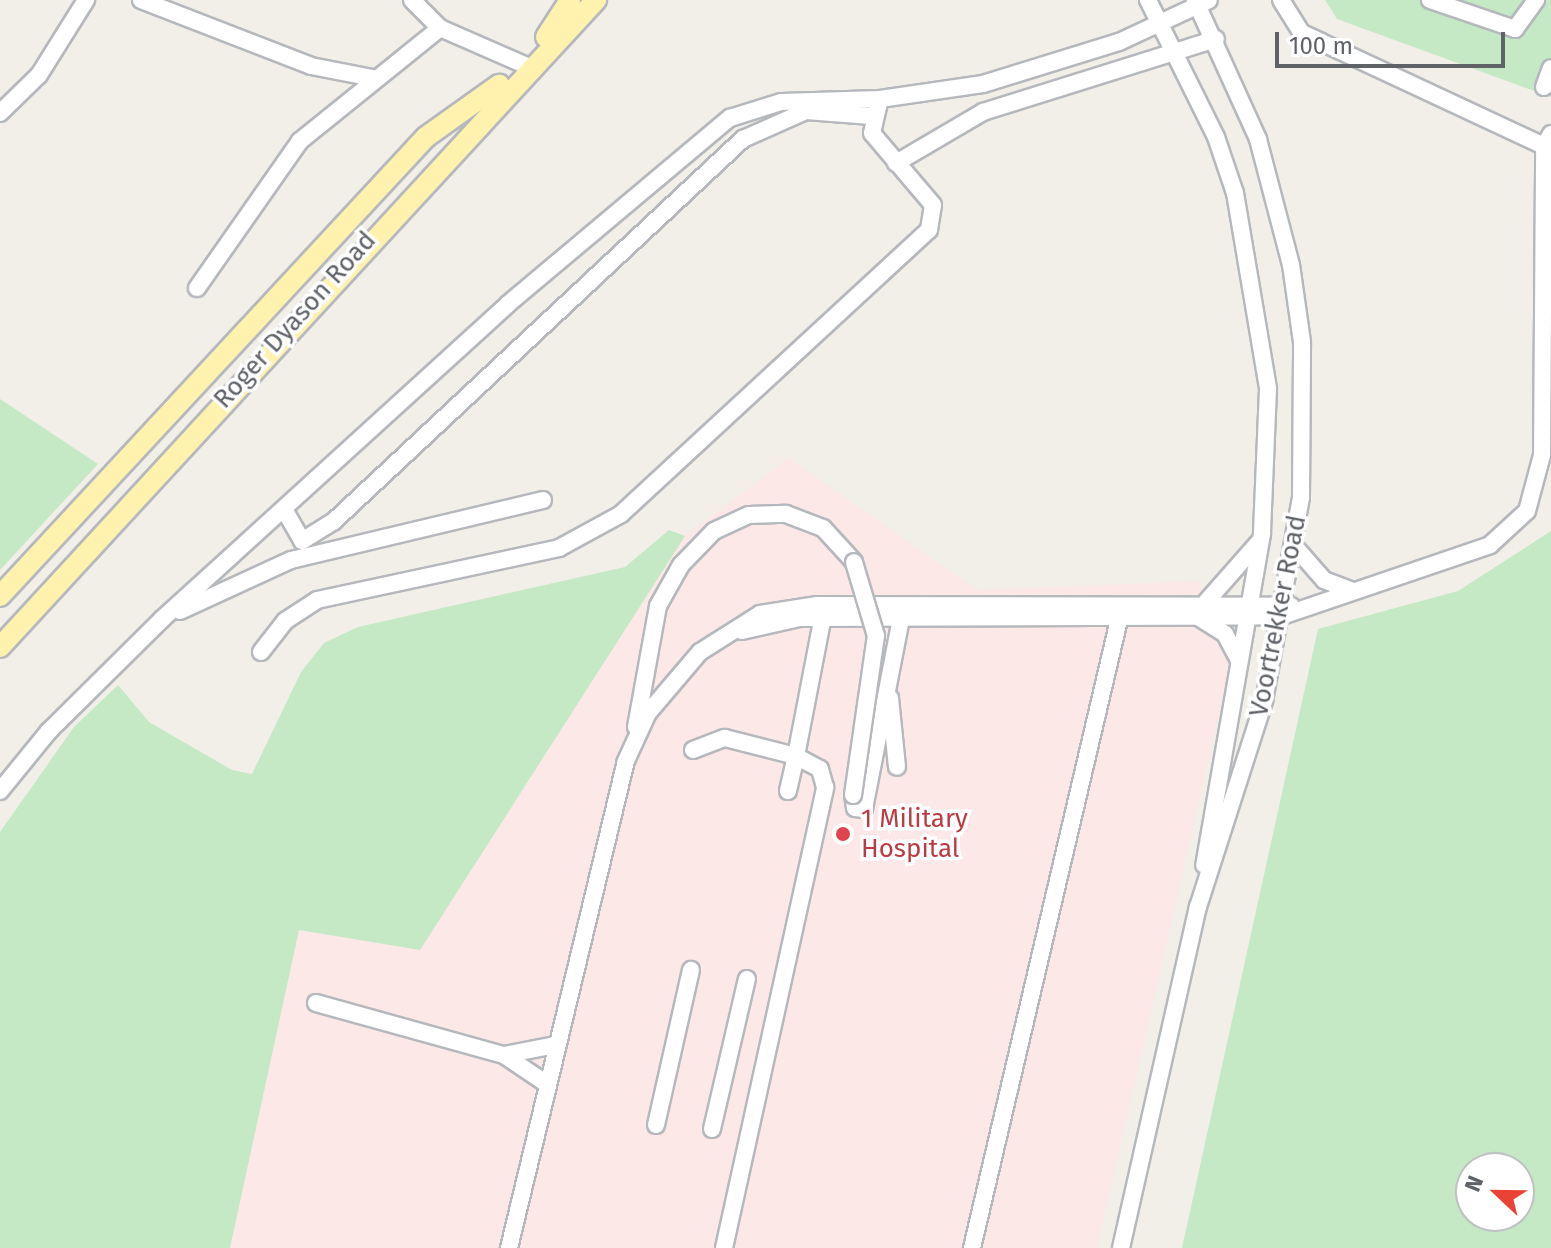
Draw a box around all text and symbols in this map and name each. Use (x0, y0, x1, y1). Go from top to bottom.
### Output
scale bar (1279, 16, 1509, 66)
text: 100 m (1289, 32, 1353, 60)
street label: Roger Dyason Road (207, 225, 383, 415)
street label: Voortrekker Road (1243, 513, 1313, 719)
place label: 1 Military Hospital (861, 803, 968, 864)
marker: 1 Military Hospital (832, 823, 854, 845)
north arrow (1455, 1152, 1535, 1232)
text: N (1459, 1172, 1489, 1195)

